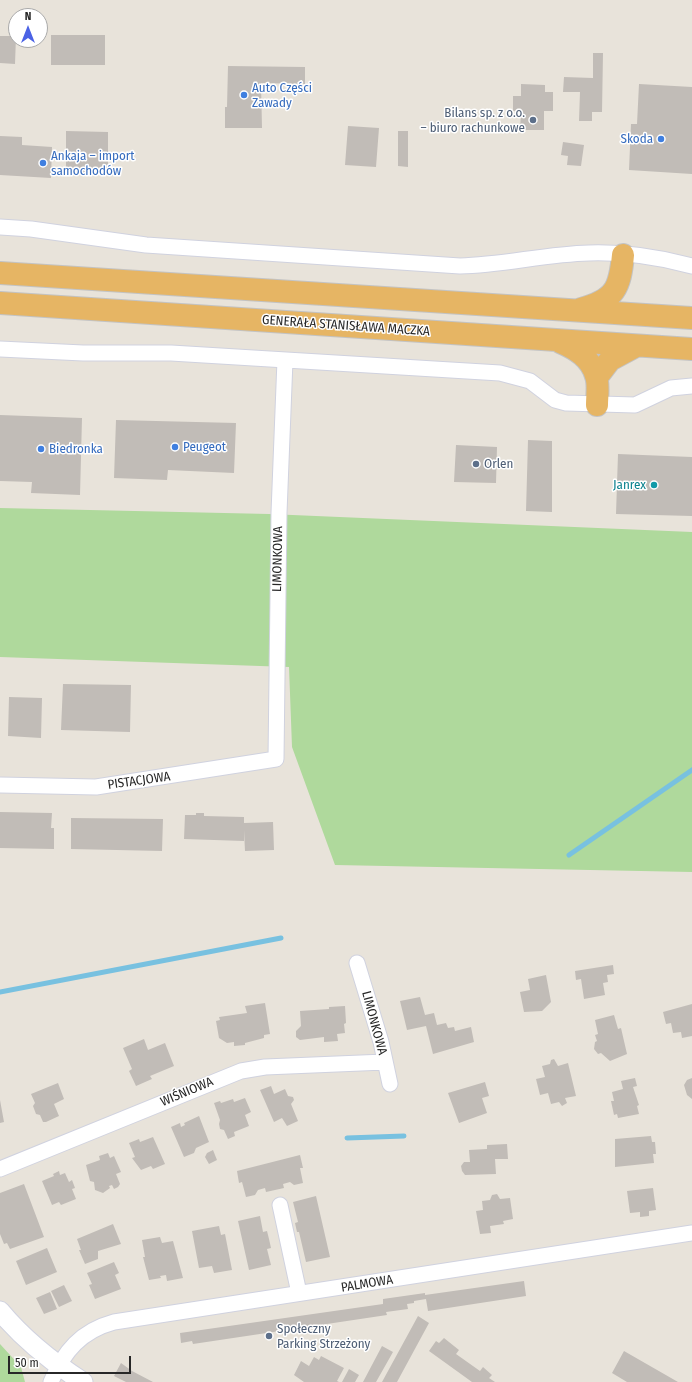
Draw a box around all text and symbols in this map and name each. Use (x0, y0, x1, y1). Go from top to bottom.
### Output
north arrow (8, 8, 48, 48)
text: N (25, 10, 31, 23)
place label: Auto Części Zawady (252, 80, 312, 111)
marker: Auto Części Zawady (239, 90, 249, 100)
place label: Bilans sp. z o.o. – biuro rachunkowe (420, 105, 525, 136)
marker: Bilans sp. z o.o. – biuro rachunkowe (528, 115, 538, 125)
place label: Skoda (620, 131, 653, 147)
marker: Skoda (656, 134, 666, 144)
place label: Ankaja – import samochodów (51, 148, 135, 179)
marker: Ankaja – import samochodów (38, 158, 48, 168)
street label: GENERAŁA STANISŁAWA MACZKA (262, 312, 430, 340)
place label: Peugeot (183, 439, 226, 455)
place label: Biedronka (49, 441, 103, 457)
marker: Peugeot (170, 442, 180, 452)
marker: Biedronka (36, 444, 46, 454)
place label: Orlen (484, 456, 513, 472)
marker: Orlen (471, 459, 481, 469)
place label: Janrex (613, 477, 646, 493)
marker: Janrex (649, 480, 659, 490)
street label: LIMONKOWA (270, 526, 286, 592)
street label: PISTACJOWA (107, 769, 171, 793)
street label: LIMONKOWA (358, 989, 390, 1057)
street label: WIŚNIOWA (158, 1074, 216, 1110)
street label: PALMOWA (340, 1272, 394, 1296)
place label: Społeczny Parking Strzeżony (277, 1321, 370, 1352)
marker: Społeczny Parking Strzeżony (264, 1331, 274, 1341)
scale bar (10, 1348, 133, 1374)
text: 50 m (15, 1356, 39, 1370)

